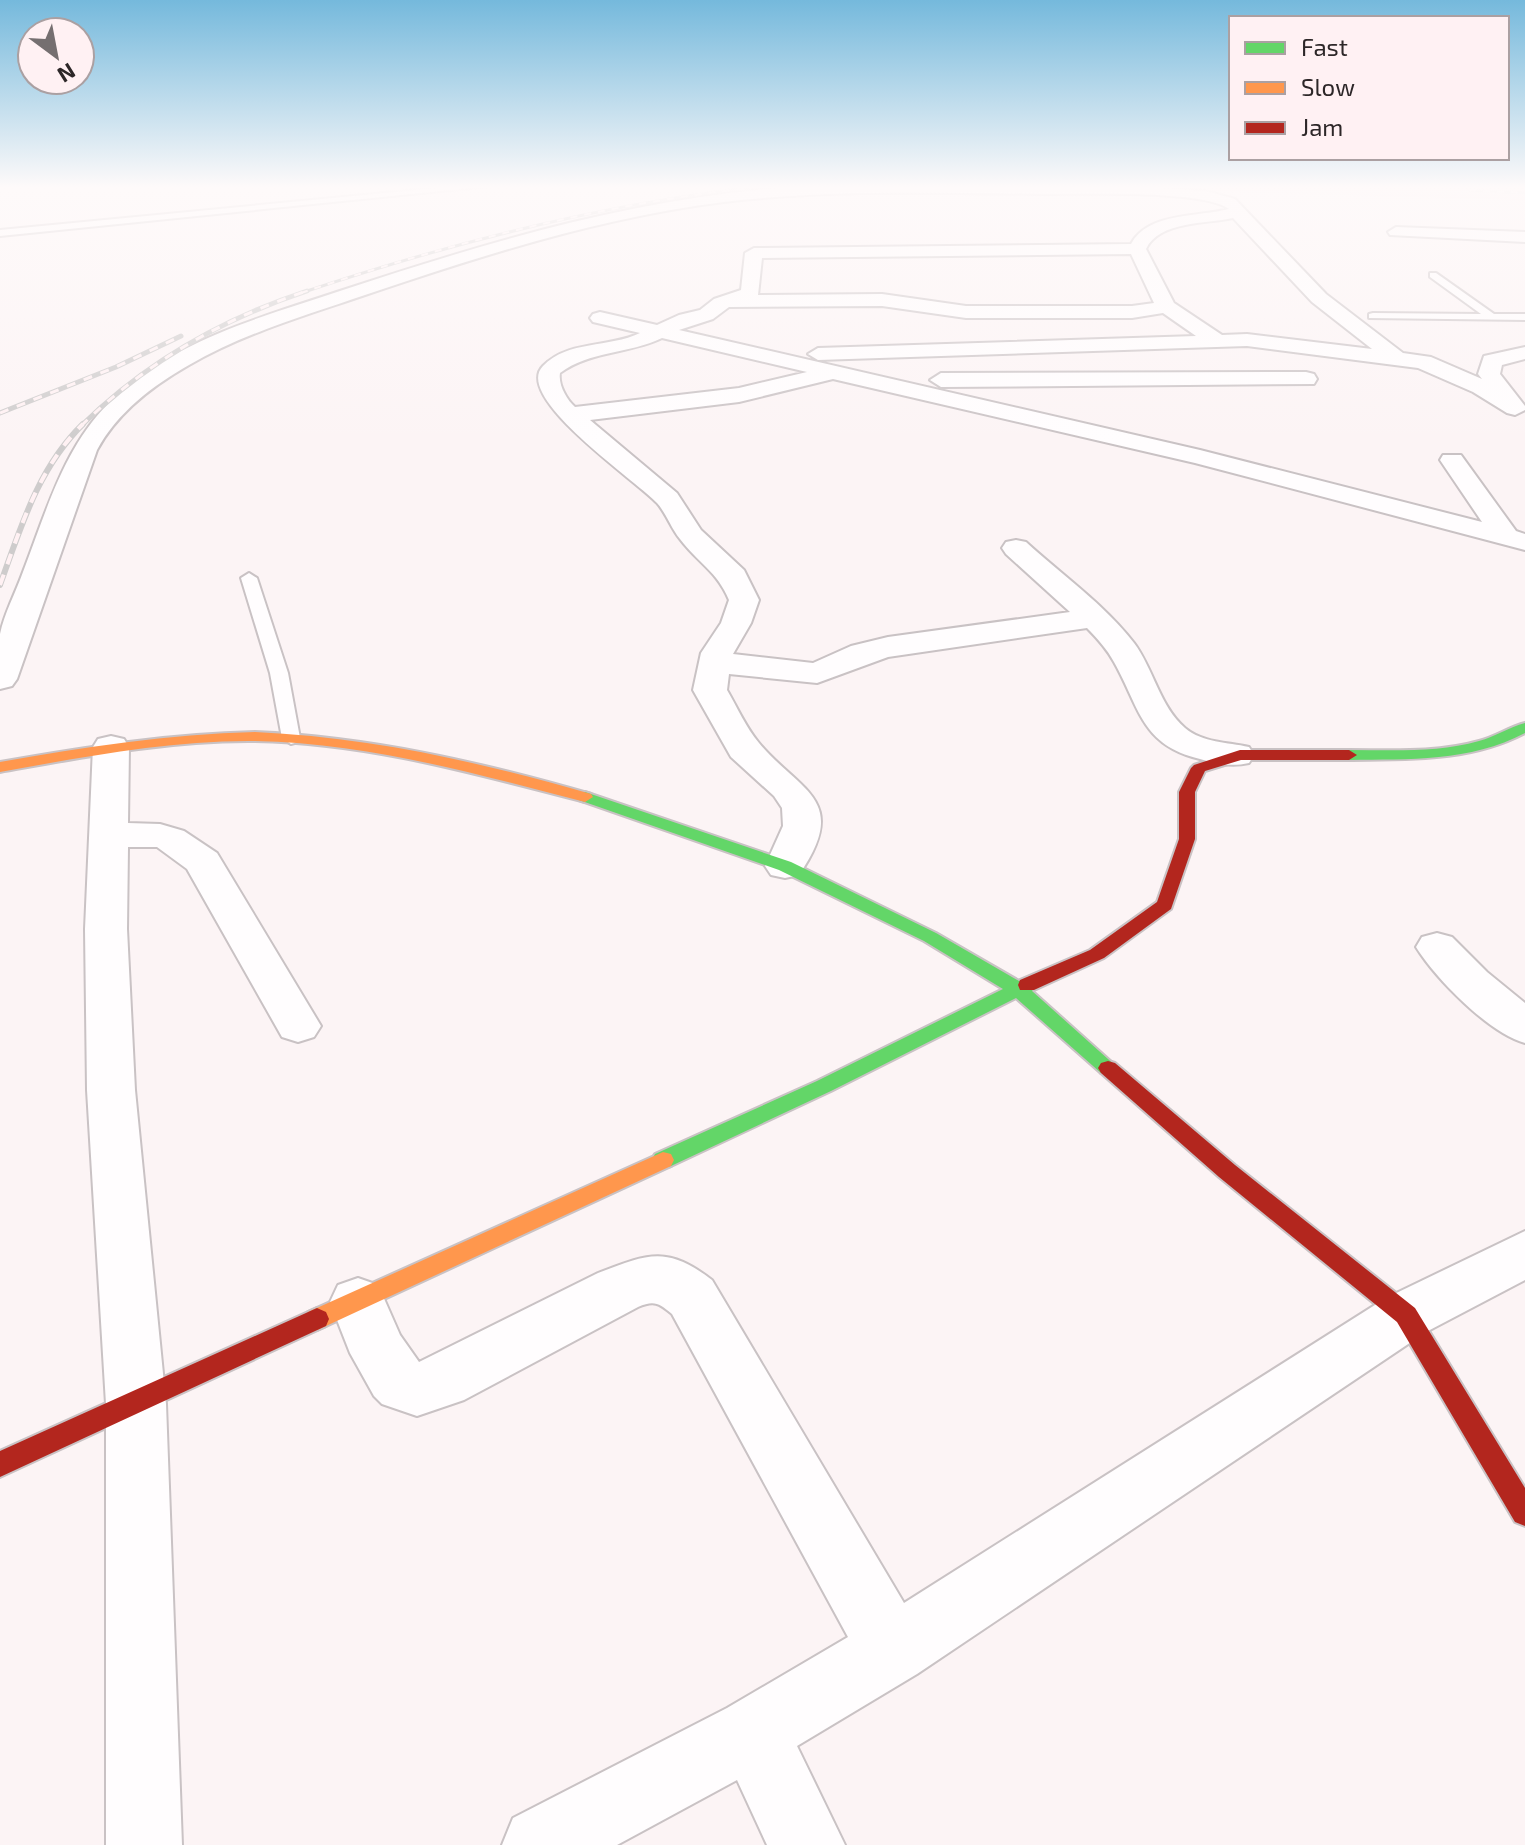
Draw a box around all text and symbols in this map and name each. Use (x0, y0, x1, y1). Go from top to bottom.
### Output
north arrow (16, 16, 96, 96)
legend (1229, 16, 1509, 160)
text: Fast (1301, 32, 1348, 61)
text: N (54, 59, 81, 89)
text: Slow (1301, 72, 1355, 101)
text: Jam (1301, 112, 1343, 141)

